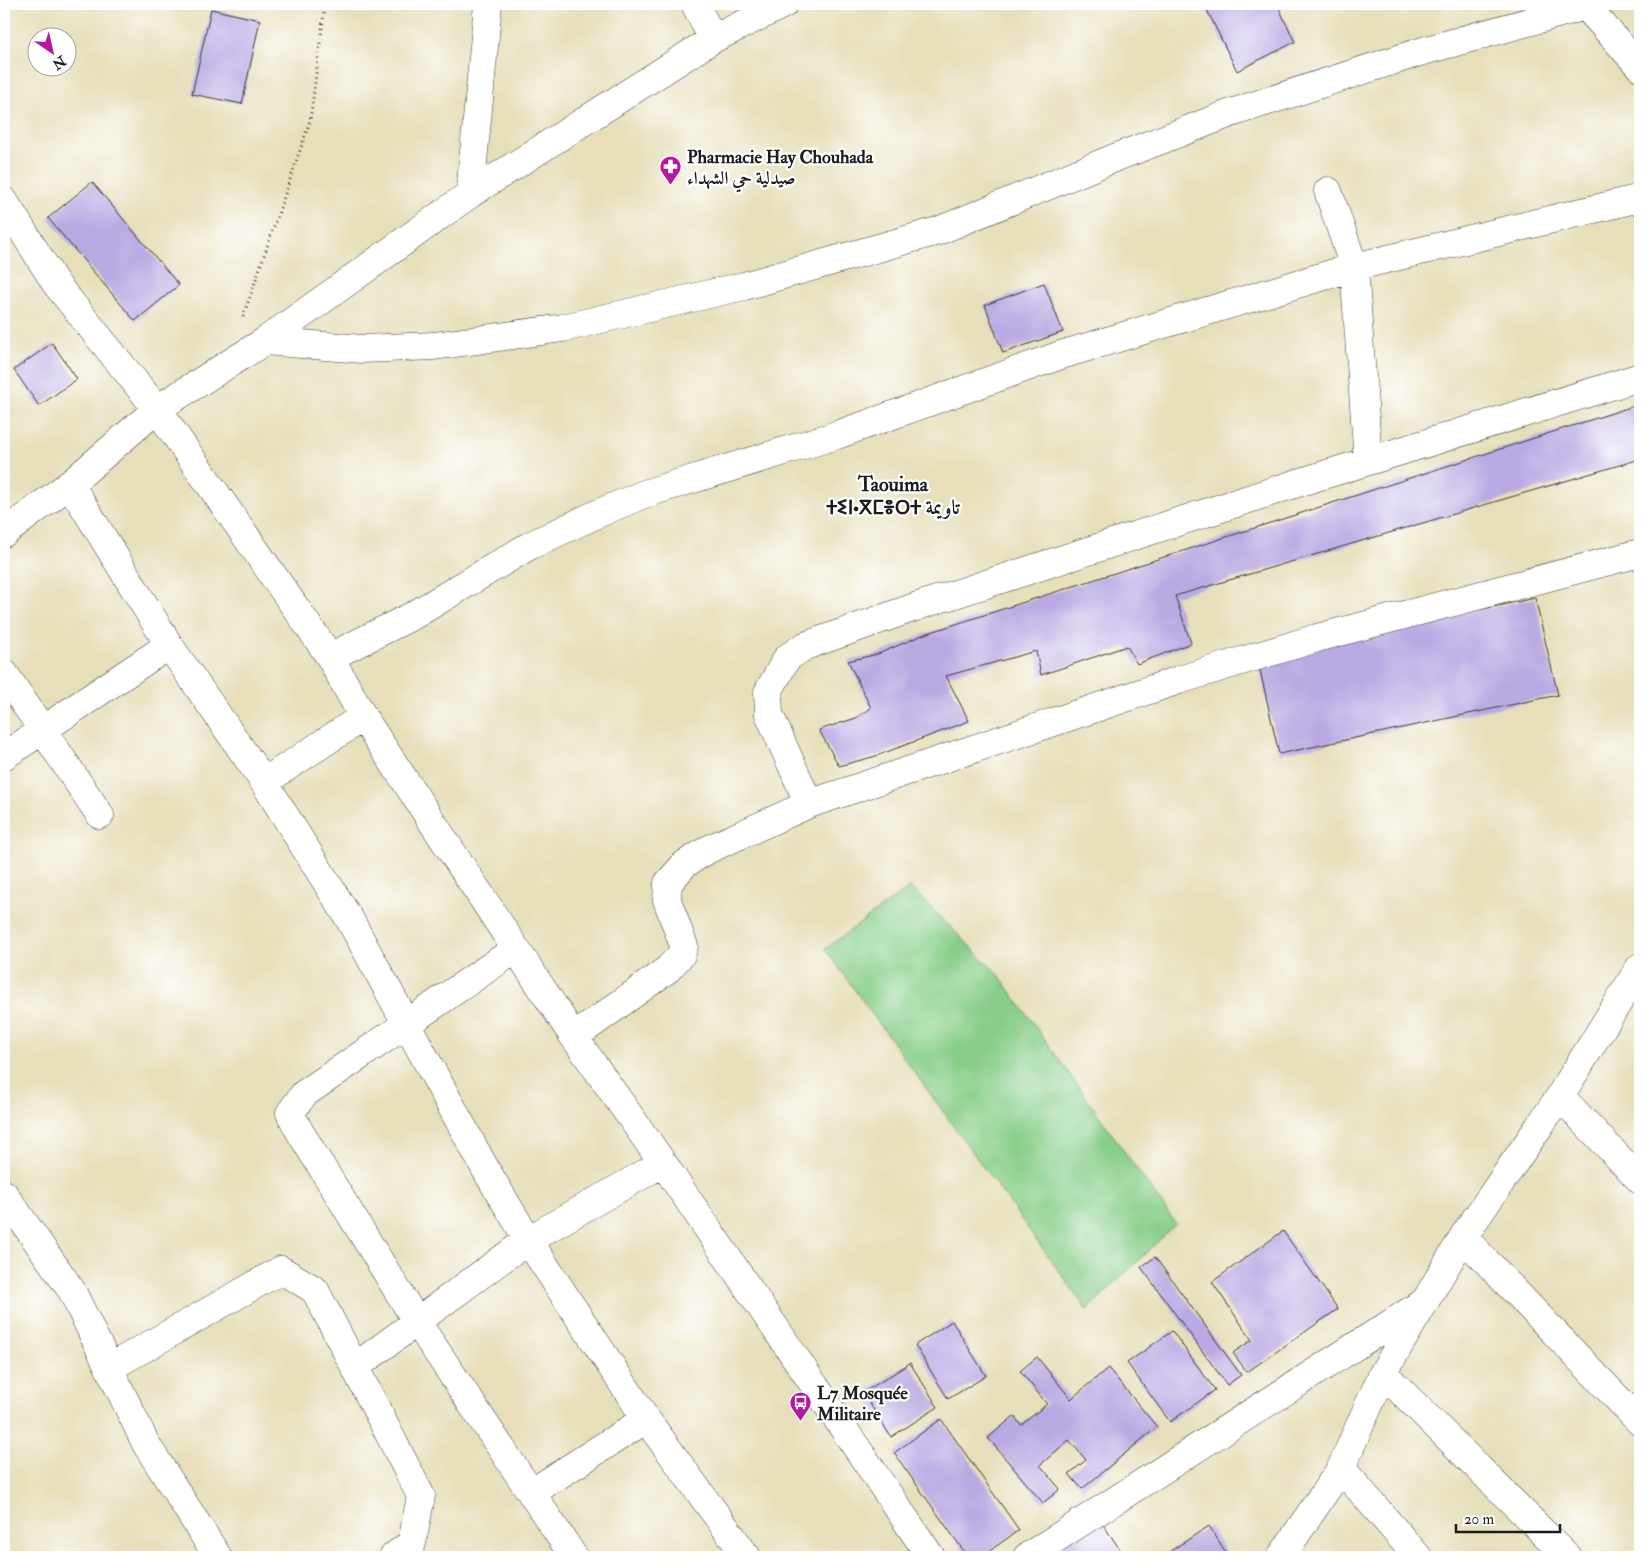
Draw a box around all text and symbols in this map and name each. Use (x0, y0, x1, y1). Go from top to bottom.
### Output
north arrow (28, 28, 78, 78)
text: N (49, 51, 70, 73)
place label: Pharmacie Hay Chouhada صيدلية حي الشهداء (687, 146, 874, 193)
pharmacy icon: Pharmacie Hay Chouhada صيدلية حي الشهداء (659, 155, 683, 186)
district label: Taouima ⵜⵉⵏ•ⴳⵎⴻⵔⵜ تاويمة (826, 472, 961, 520)
place label: L7 Mosquée Militaire (816, 1382, 908, 1426)
bus stop icon: L7 Mosquée Militaire (789, 1391, 813, 1422)
scale bar (1456, 1501, 1560, 1533)
text: 20 m (1464, 1510, 1494, 1529)

